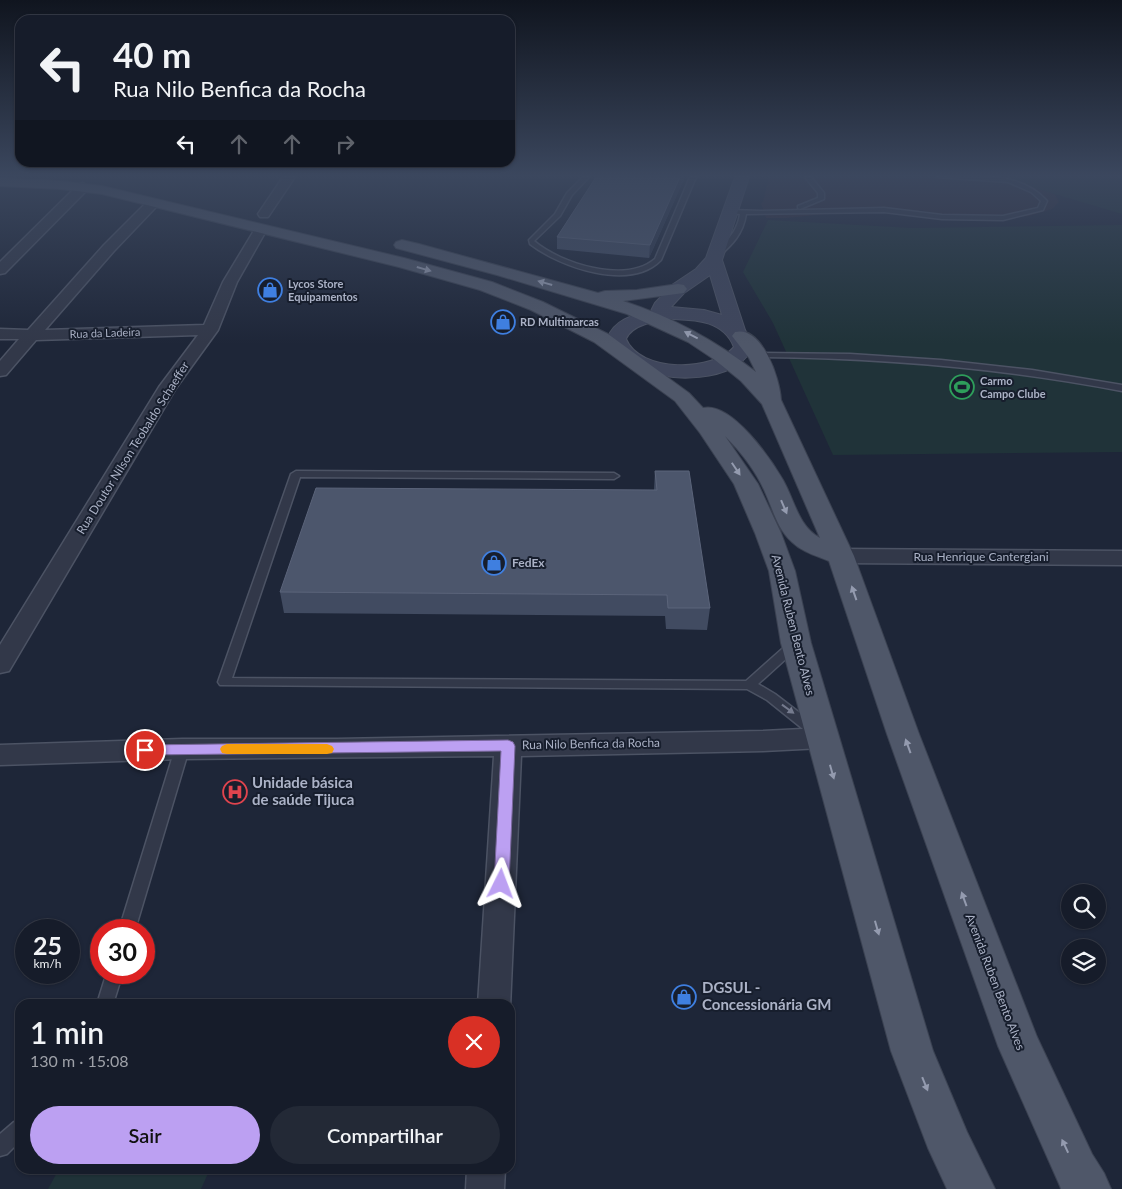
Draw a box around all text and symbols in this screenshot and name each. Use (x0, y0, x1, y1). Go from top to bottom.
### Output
text: 40 m (113, 33, 191, 75)
icon: left (30, 35, 95, 100)
text: Rua Nilo Benfica da Rocha (113, 75, 366, 102)
icon: left (172, 130, 200, 158)
icon: ahead (225, 130, 253, 158)
icon: ahead (278, 130, 306, 158)
icon: right (331, 130, 359, 158)
one-way arrow (416, 265, 431, 273)
shop icon: Lycos Store Equipamentos (257, 277, 283, 303)
place label: Lycos Store Equipamentos (288, 277, 358, 303)
one-way arrow (538, 279, 553, 287)
shop icon: RD Multimarcas (490, 309, 516, 335)
place label: RD Multimarcas (520, 315, 599, 328)
street label: Rua da Ladeira (69, 325, 141, 340)
one-way arrow (684, 331, 698, 339)
street label: Rua Doutor Nílson Teobaldo Schaeffer (73, 358, 192, 537)
sports icon: Carmo Campo Clube (949, 374, 975, 400)
place label: Carmo Campo Clube (980, 374, 1046, 400)
one-way arrow (731, 462, 741, 476)
one-way arrow (780, 500, 788, 514)
street label: Rua Henrique Cantergiani (913, 549, 1049, 564)
shop icon: FedEx (481, 550, 507, 576)
street label: Avenida Ruben Bento Alves (769, 553, 818, 697)
place label: FedEx (512, 555, 545, 570)
one-way arrow (850, 585, 858, 600)
one-way arrow (781, 704, 795, 714)
pin (124, 729, 166, 771)
street label: Rua Nilo Benfica da Rocha (522, 735, 660, 752)
icon: arrive (131, 736, 159, 764)
one-way arrow (904, 738, 912, 753)
one-way arrow (828, 765, 836, 780)
place label: Unidade básica de saúde Tijuca (252, 773, 354, 808)
hospital icon: Unidade básica de saúde Tijuca (222, 779, 248, 805)
position arrow (474, 857, 526, 909)
map controls (1061, 884, 1106, 984)
button: search (1061, 884, 1106, 929)
one-way arrow (960, 891, 967, 906)
street label: Avenida Ruben Bento Alves (962, 911, 1028, 1052)
speed limit sign: 30 (90, 919, 155, 984)
one-way arrow (873, 921, 881, 936)
text: 25 (33, 930, 62, 960)
button: layers (1061, 939, 1106, 984)
text: km/h (33, 956, 62, 971)
place label: DGSUL - Concessionária GM (702, 978, 831, 1013)
shop icon: DGSUL - Concessionária GM (671, 984, 697, 1010)
text: 1 min (30, 1014, 104, 1050)
button: close (448, 1016, 500, 1068)
text: 130 m · 15:08 (30, 1051, 129, 1070)
one-way arrow (922, 1076, 929, 1091)
button: Sair (30, 1106, 260, 1164)
button: Compartilhar (270, 1106, 500, 1164)
one-way arrow (1061, 1139, 1069, 1153)

